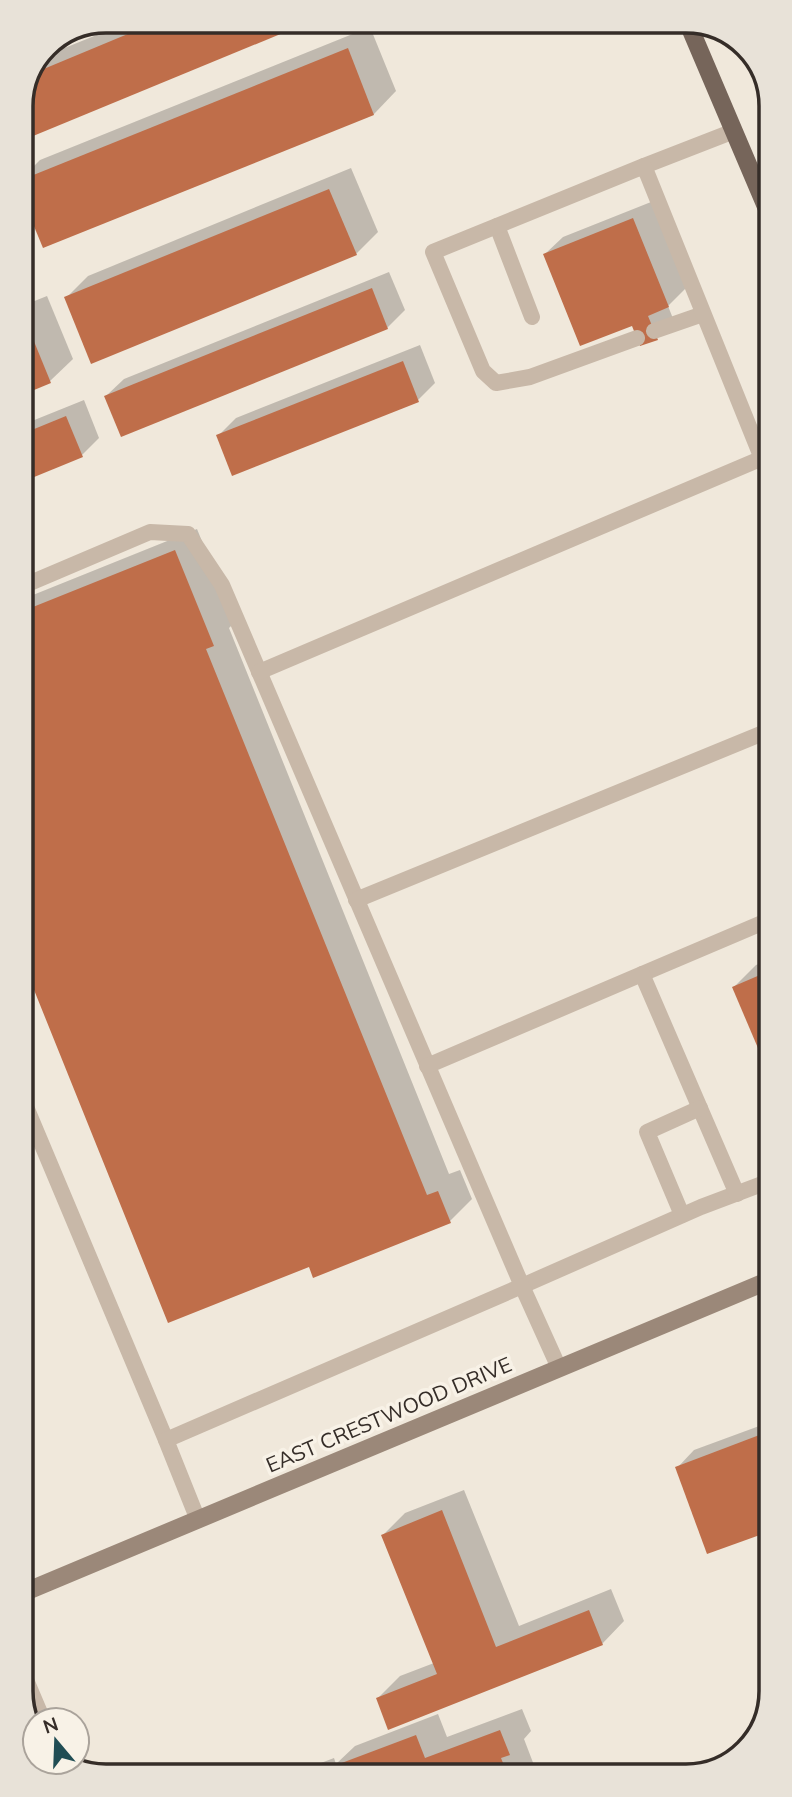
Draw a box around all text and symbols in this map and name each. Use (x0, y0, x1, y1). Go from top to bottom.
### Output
street label: EAST CRESTWOOD DRIVE (262, 1350, 515, 1478)
north arrow (21, 1706, 91, 1776)
text: N (40, 1711, 61, 1739)

